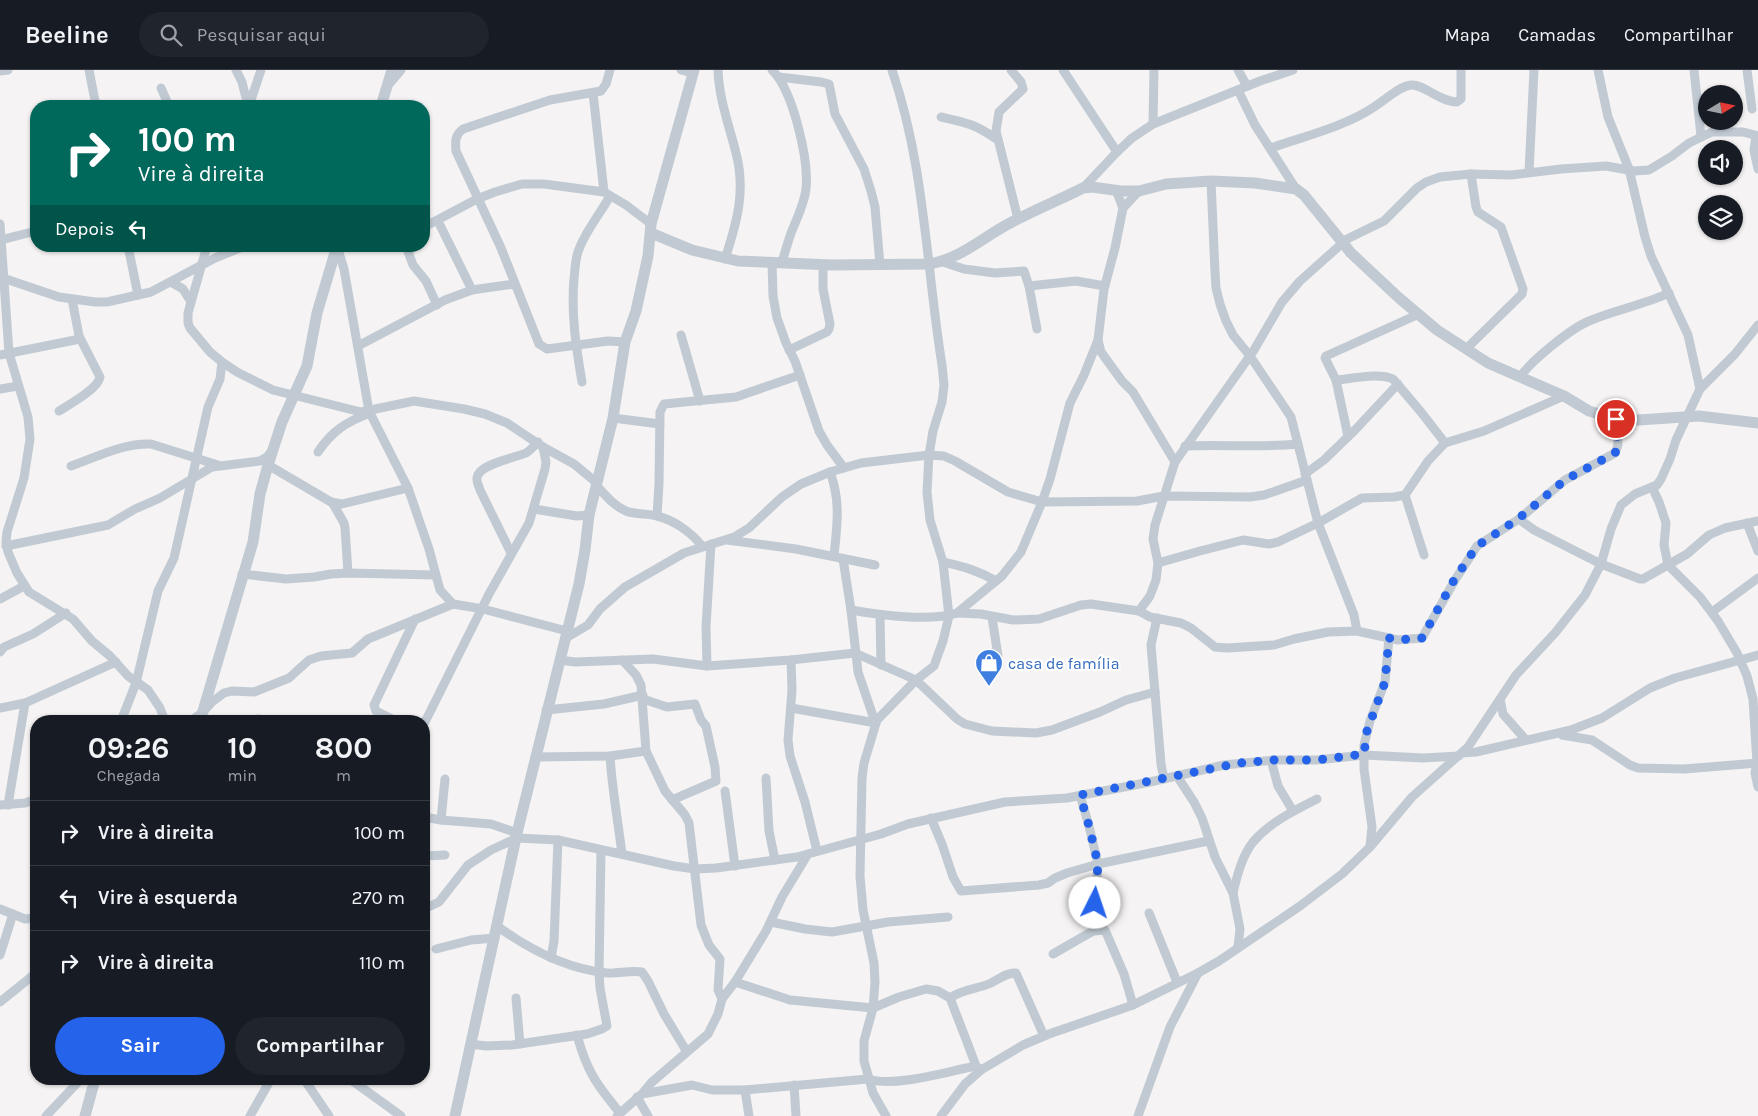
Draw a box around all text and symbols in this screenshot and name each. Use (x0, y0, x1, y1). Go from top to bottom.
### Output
search box (139, 12, 489, 57)
text: Beeline (25, 21, 109, 49)
icon: search (157, 21, 185, 49)
text: Pesquisar aqui (197, 24, 326, 46)
text: Mapa (1445, 24, 1490, 46)
text: Camadas (1518, 24, 1596, 46)
text: Compartilhar (1624, 24, 1733, 46)
north arrow (1698, 85, 1742, 130)
map controls (1698, 85, 1743, 240)
text: 100 m (138, 119, 237, 160)
icon: right (55, 120, 120, 185)
button: sound (1698, 140, 1743, 185)
text: Vire à direita (138, 161, 265, 187)
button: layers (1698, 195, 1743, 240)
icon: left (124, 215, 152, 243)
text: Depois (55, 218, 114, 240)
pin (1595, 398, 1637, 440)
icon: arrive (1602, 405, 1630, 433)
shop icon: casa de família (974, 648, 1004, 687)
place label: casa de família (1008, 654, 1120, 673)
text: 09:26 (88, 730, 170, 766)
text: 10 (227, 730, 257, 766)
text: 800 (315, 730, 372, 766)
text: Chegada (97, 766, 161, 785)
text: min (227, 766, 257, 785)
text: m (336, 766, 351, 785)
icon: right (55, 819, 83, 847)
text: Vire à direita (98, 822, 214, 844)
text: 100 m (354, 822, 405, 844)
position arrow (1068, 876, 1120, 928)
icon: left (55, 884, 83, 912)
text: Vire à esquerda (98, 887, 238, 909)
text: 270 m (352, 887, 405, 909)
icon: right (55, 949, 83, 977)
text: Vire à direita (98, 952, 214, 974)
text: 110 m (359, 952, 405, 974)
button: Sair (55, 1017, 225, 1075)
button: Compartilhar (235, 1017, 405, 1075)

